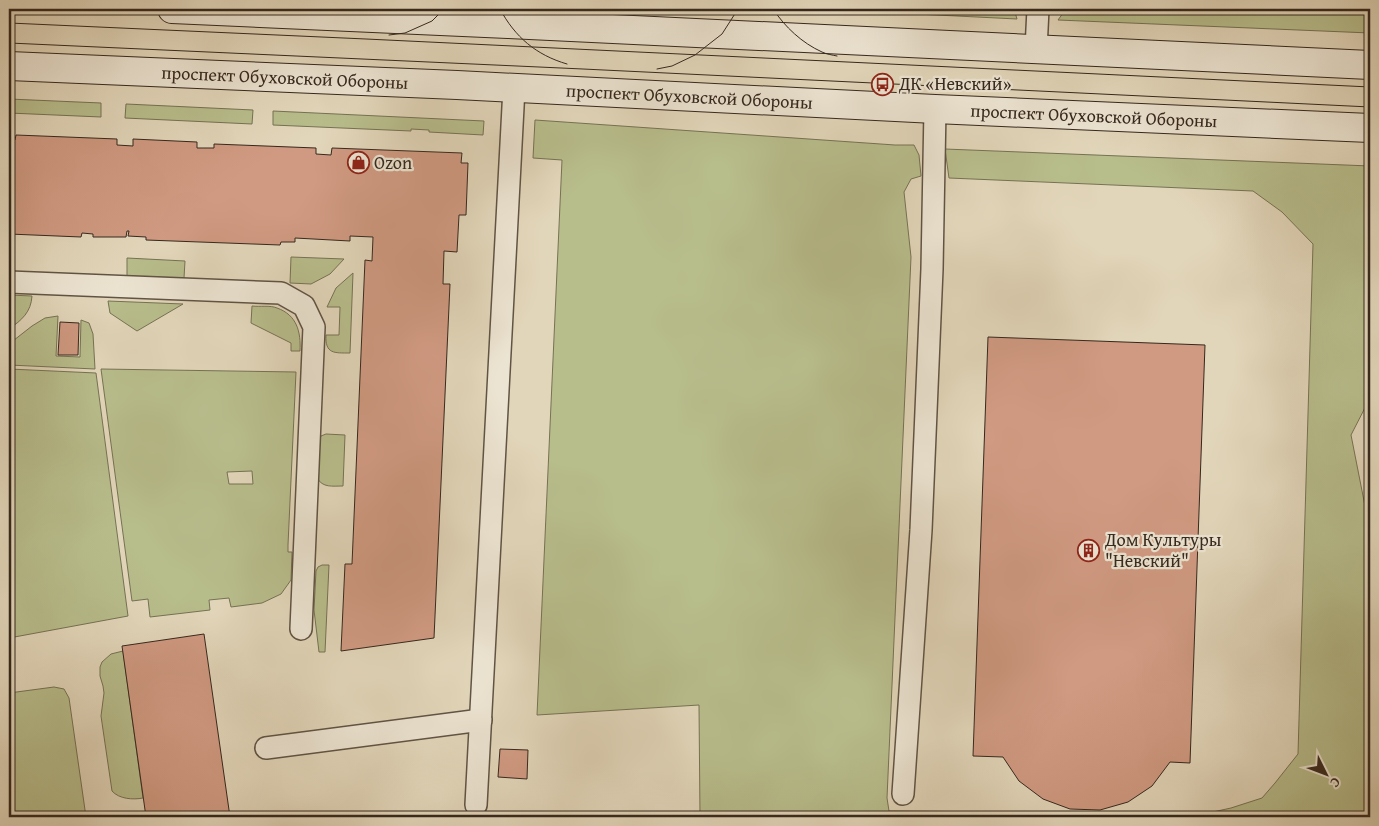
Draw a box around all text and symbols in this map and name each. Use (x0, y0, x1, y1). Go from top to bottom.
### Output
street label: проспект Обуховской Обороны (161, 58, 409, 96)
place label: ДК «Невский» (898, 70, 1011, 97)
bus stop icon: ДК «Невский» (871, 72, 895, 96)
street label: проспект Обуховской Обороны (565, 76, 814, 116)
street label: проспект Обуховской Обороны (970, 97, 1218, 134)
place label: Ozon (374, 149, 412, 176)
shop icon: Ozon (346, 151, 370, 175)
place label: Дом Культуры "Невский" (1104, 526, 1222, 574)
building icon: Дом Культуры "Невский" (1077, 538, 1101, 562)
north arrow (1302, 748, 1352, 798)
text: С (1326, 773, 1346, 792)

